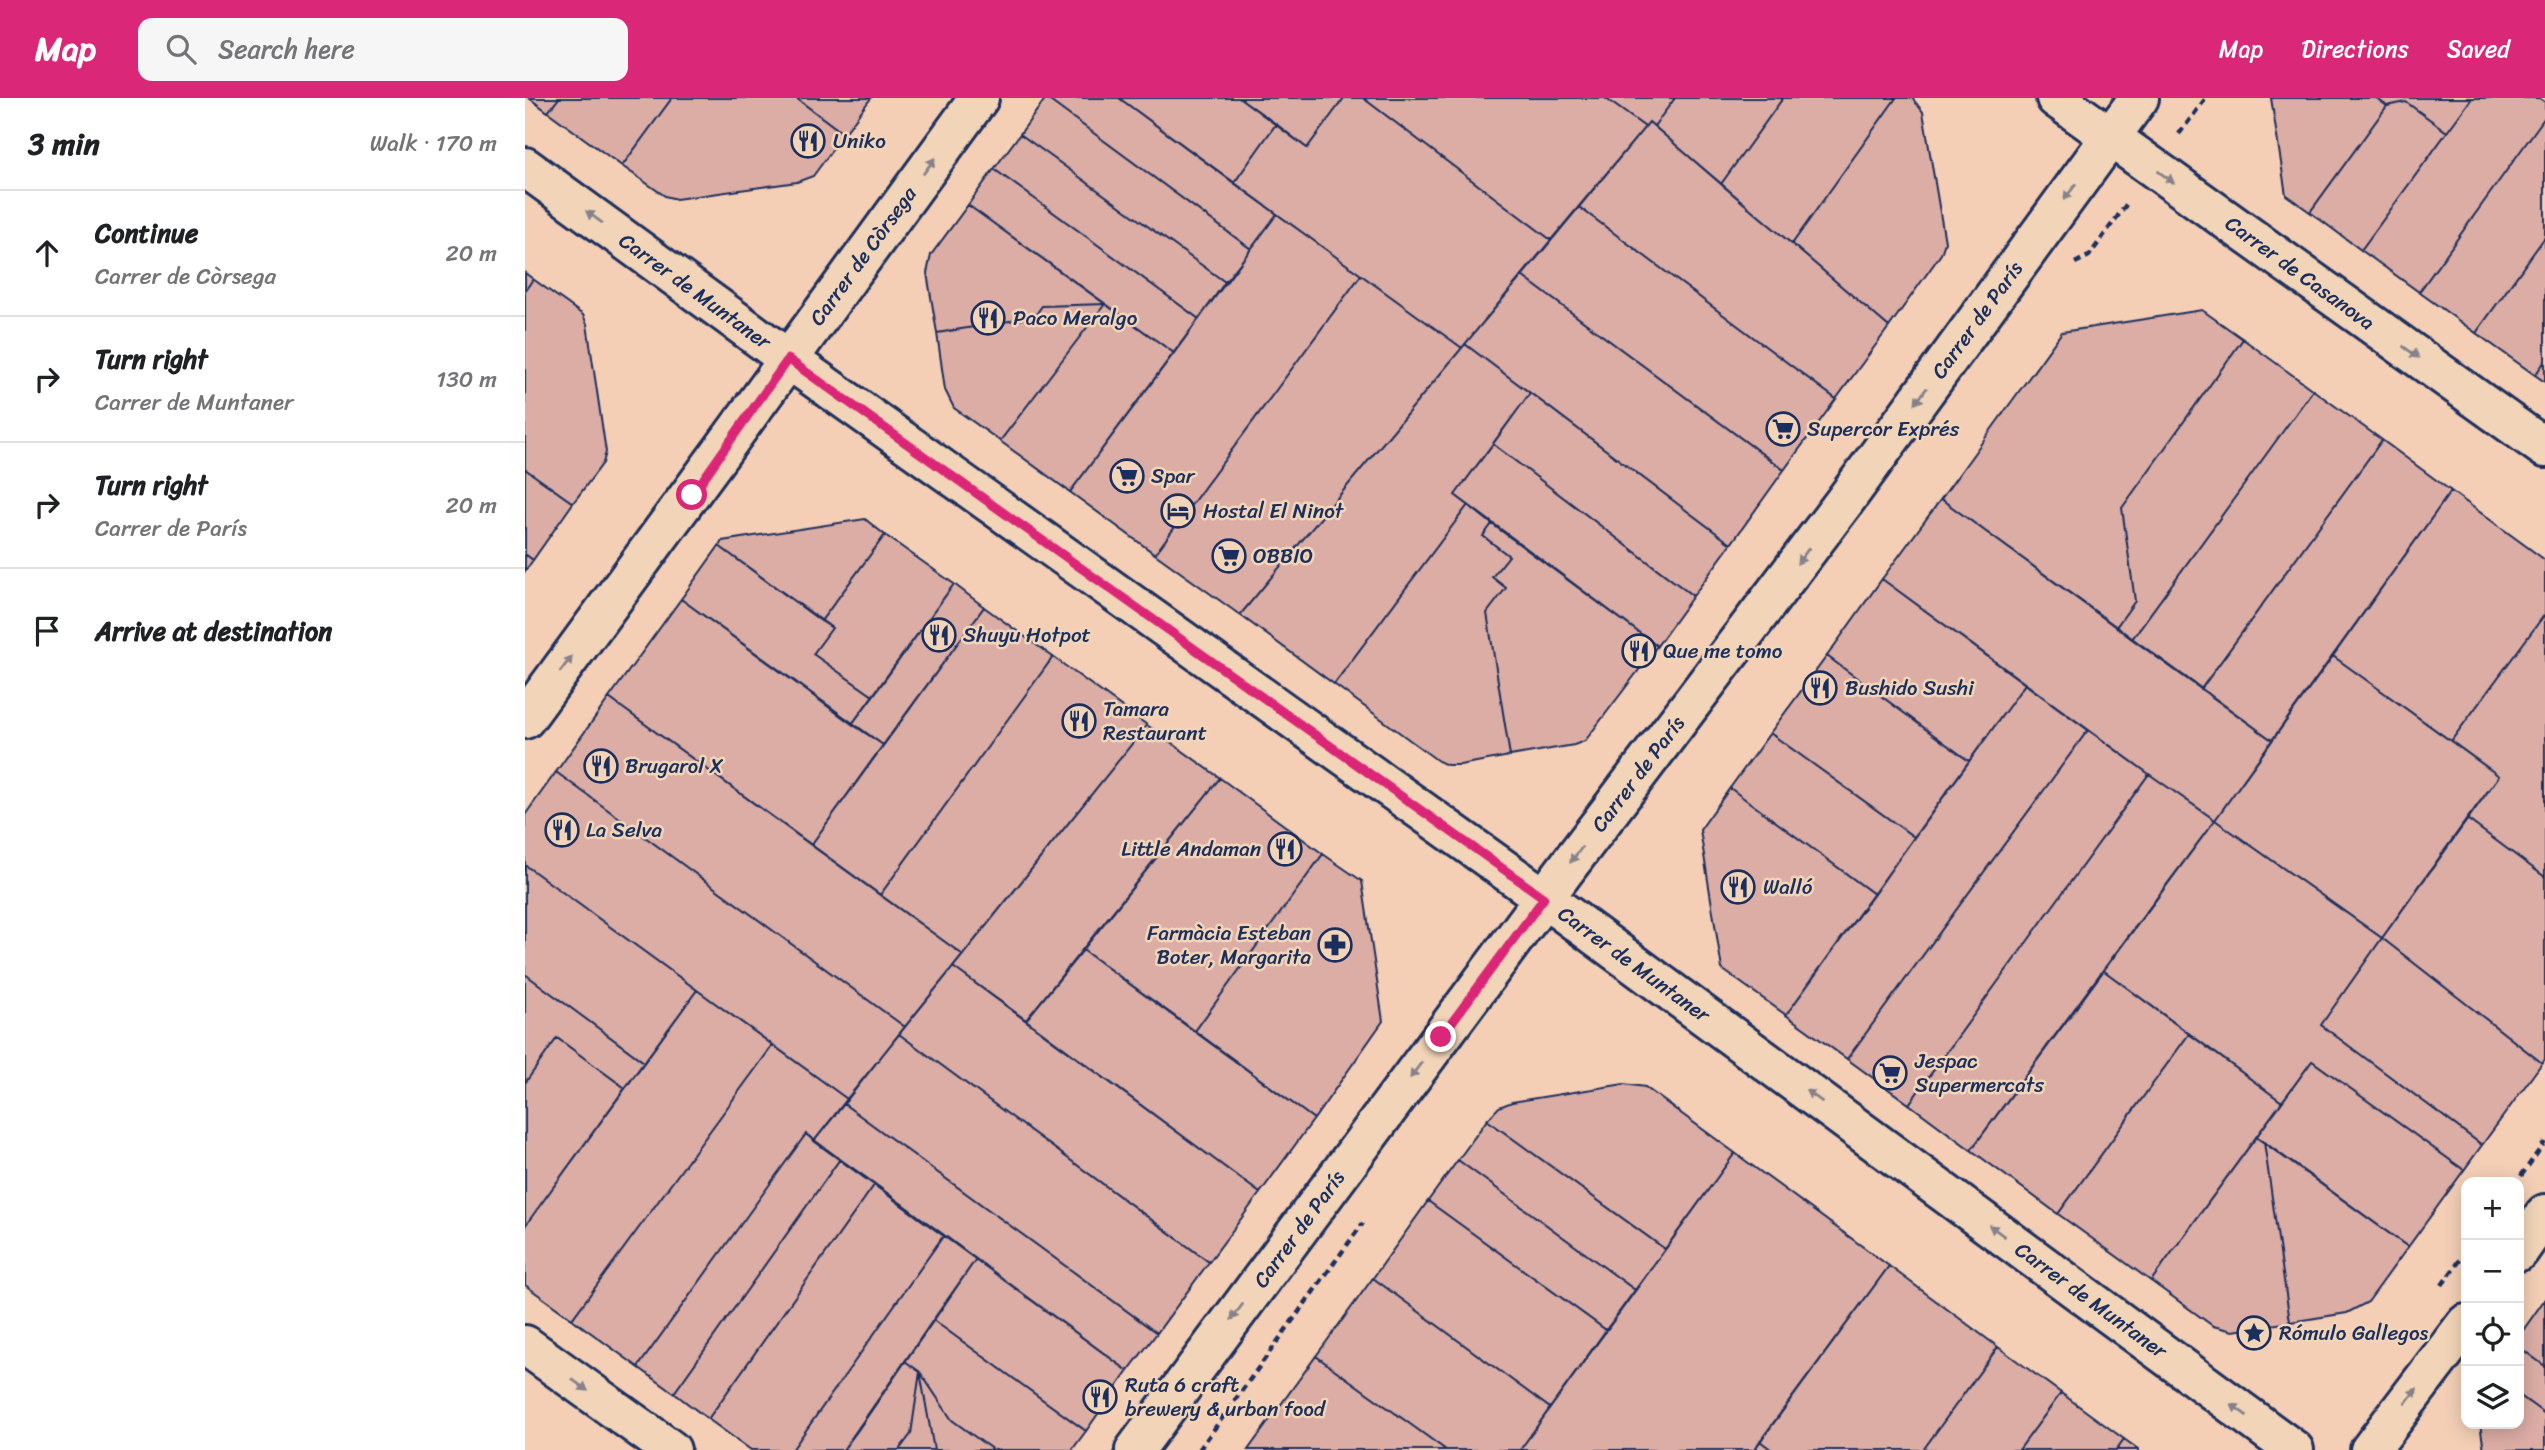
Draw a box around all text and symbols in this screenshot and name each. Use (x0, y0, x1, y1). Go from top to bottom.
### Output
search box (138, 18, 628, 81)
text: Map (35, 20, 96, 78)
text: Search here (218, 26, 355, 72)
text: Map (2219, 28, 2263, 70)
text: Directions (2301, 28, 2409, 70)
text: Saved (2447, 28, 2510, 70)
icon: search (162, 30, 200, 68)
text: 3 min (28, 117, 100, 171)
restaurant icon: Uniko (789, 122, 827, 160)
place label: Uniko (833, 122, 886, 160)
text: Walk · 170 m (370, 123, 497, 164)
one-way arrow (922, 157, 937, 175)
one-way arrow (2157, 170, 2175, 184)
street label: Carrer de Còrsega (799, 178, 927, 334)
one-way arrow (2063, 183, 2077, 201)
street label: Carrer de Casanova (2217, 205, 2384, 341)
text: Continue (95, 210, 198, 256)
one-way arrow (585, 211, 603, 225)
street label: Carrer de Muntaner (611, 222, 781, 360)
text: 20 m (446, 233, 497, 274)
icon: ahead (28, 234, 66, 272)
street label: Carrer de París (1921, 252, 2033, 387)
text: Carrer de Còrsega (95, 256, 276, 297)
restaurant icon: Paco Meralgo (969, 299, 1007, 337)
place label: Paco Meralgo (1013, 299, 1138, 337)
text: Turn right (95, 336, 208, 382)
one-way arrow (2402, 345, 2420, 359)
text: 130 m (436, 359, 497, 400)
icon: right (28, 360, 66, 398)
text: Carrer de Muntaner (95, 382, 293, 423)
one-way arrow (1915, 387, 1929, 405)
supermarket icon: Supercor Exprés (1764, 410, 1802, 448)
place label: Supercor Exprés (1807, 410, 1960, 448)
supermarket icon: Spar (1108, 457, 1146, 495)
place label: Spar (1151, 457, 1196, 495)
text: Turn right (95, 462, 208, 508)
route start (676, 479, 707, 510)
text: 20 m (446, 485, 497, 526)
icon: right (28, 486, 66, 524)
hotel icon: Hostal El Ninot (1159, 492, 1197, 530)
place label: Hostal El Ninot (1203, 492, 1345, 530)
text: Carrer de París (95, 508, 247, 549)
supermarket icon: OBBIO (1210, 537, 1248, 575)
place label: OBBIO (1253, 537, 1313, 575)
one-way arrow (1795, 547, 1810, 565)
text: Arrive at destination (95, 608, 332, 654)
icon: arrive (28, 612, 66, 650)
restaurant icon: Shuyu Hotpot (920, 616, 958, 654)
place label: Shuyu Hotpot (963, 616, 1091, 654)
restaurant icon: Que me tomo (1620, 632, 1658, 670)
place label: Que me tomo (1663, 632, 1783, 670)
one-way arrow (558, 655, 572, 673)
restaurant icon: Bushido Sushi (1801, 669, 1839, 707)
place label: Bushido Sushi (1845, 669, 1975, 707)
place label: Tamara Restaurant (1103, 690, 1207, 752)
restaurant icon: Tamara Restaurant (1060, 702, 1098, 740)
street label: Carrer de París (1581, 707, 1695, 841)
restaurant icon: Brugarol X (582, 747, 620, 785)
place label: Brugarol X (625, 747, 724, 785)
restaurant icon: La Selva (543, 811, 581, 849)
place label: La Selva (586, 811, 662, 849)
place label: Little Andaman (1121, 830, 1261, 868)
restaurant icon: Little Andaman (1266, 830, 1304, 868)
one-way arrow (1569, 845, 1584, 863)
restaurant icon: Walló (1719, 868, 1757, 906)
place label: Walló (1763, 868, 1813, 906)
street label: Carrer de Muntaner (1550, 895, 1720, 1033)
place label: Farmàcia Esteban Boter, Margarita (1147, 914, 1311, 976)
pharmacy icon: Farmàcia Esteban Boter, Margarita (1316, 926, 1354, 964)
route end (1425, 1021, 1456, 1052)
place label: Jespac Supermercats (1914, 1042, 2044, 1104)
supermarket icon: Jespac Supermercats (1871, 1054, 1909, 1092)
one-way arrow (1409, 1061, 1423, 1079)
one-way arrow (1805, 1089, 1823, 1103)
street label: Carrer de París (1243, 1161, 1355, 1296)
map controls (2461, 1177, 2524, 1429)
button: + (2461, 1177, 2524, 1240)
one-way arrow (1988, 1224, 2006, 1238)
street label: Carrer de Muntaner (2007, 1231, 2177, 1369)
button: − (2461, 1240, 2524, 1303)
one-way arrow (1230, 1303, 1244, 1322)
button: locate (2461, 1303, 2524, 1366)
place icon: Rómulo Gallegos (2235, 1314, 2273, 1352)
place label: Rómulo Gallegos (2279, 1314, 2429, 1352)
place label: Ruta 6 craft brewery & urban food (1125, 1366, 1327, 1428)
button: layers (2461, 1366, 2524, 1429)
one-way arrow (571, 1378, 589, 1392)
restaurant icon: Ruta 6 craft brewery & urban food (1081, 1378, 1119, 1416)
one-way arrow (2404, 1387, 2418, 1405)
one-way arrow (2231, 1402, 2249, 1417)

